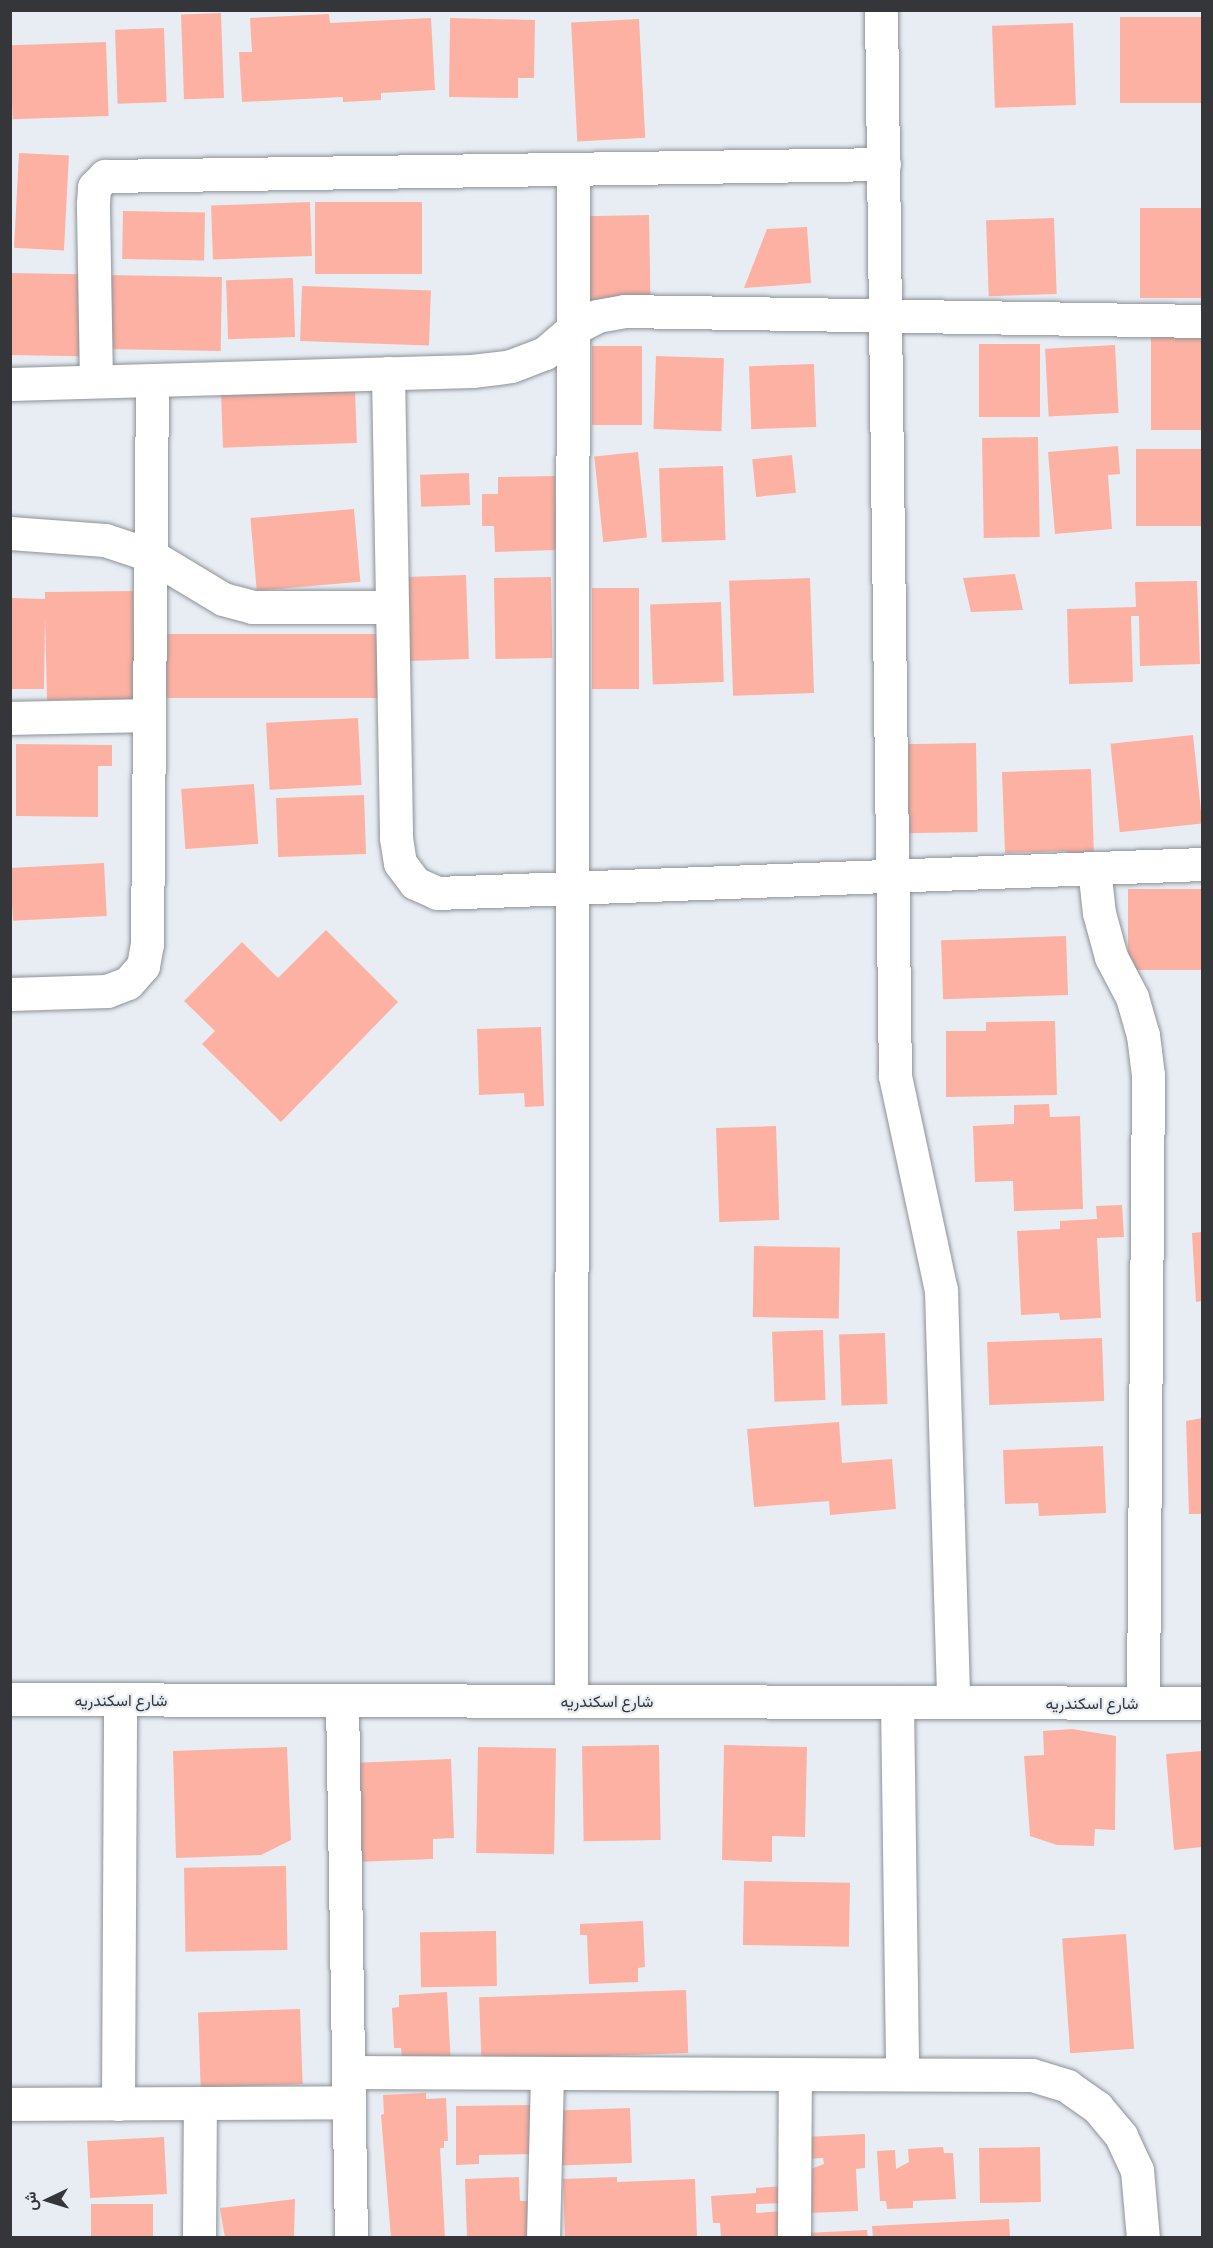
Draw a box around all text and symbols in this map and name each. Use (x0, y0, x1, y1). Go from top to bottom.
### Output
street label: شارع اسكندريه (75, 1690, 167, 1710)
street label: شارع اسكندريه (561, 1691, 653, 1711)
street label: شارع اسكندريه (1046, 1693, 1138, 1713)
north arrow (18, 2170, 78, 2230)
text: ش (18, 2191, 42, 2212)

